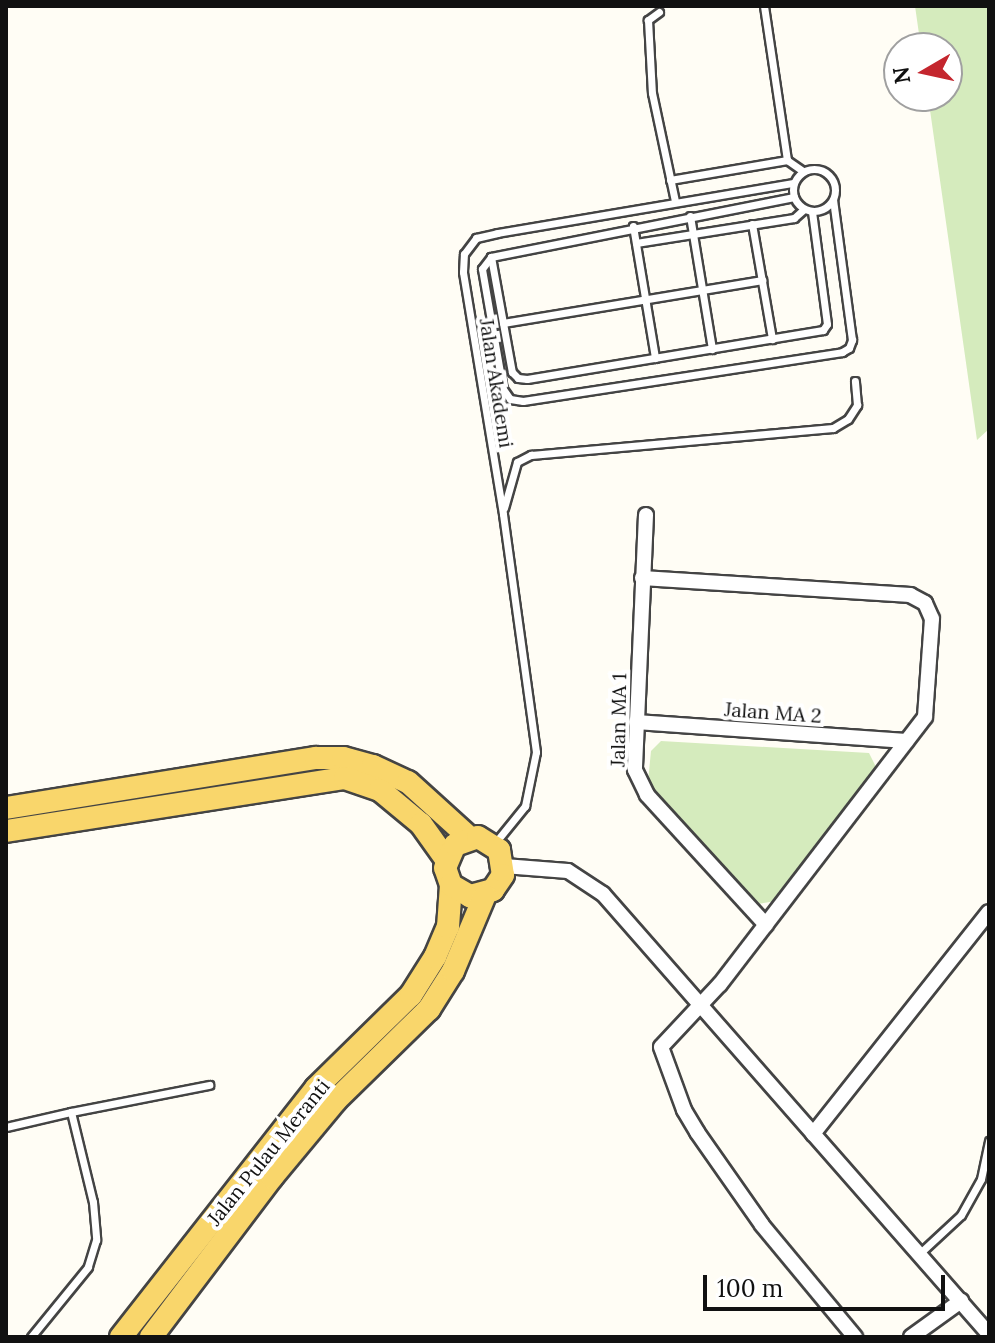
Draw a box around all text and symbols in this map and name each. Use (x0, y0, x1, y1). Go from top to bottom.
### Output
north arrow (883, 32, 963, 112)
text: N (886, 65, 916, 86)
street label: Jalan Akademi (475, 317, 519, 449)
street label: Jalan MA 1 (605, 673, 631, 767)
street label: Jalan MA 2 (724, 697, 822, 727)
street label: Jalan Pulau Meranti (202, 1074, 334, 1230)
scale bar (707, 1259, 949, 1309)
text: 100 m (717, 1273, 783, 1304)

